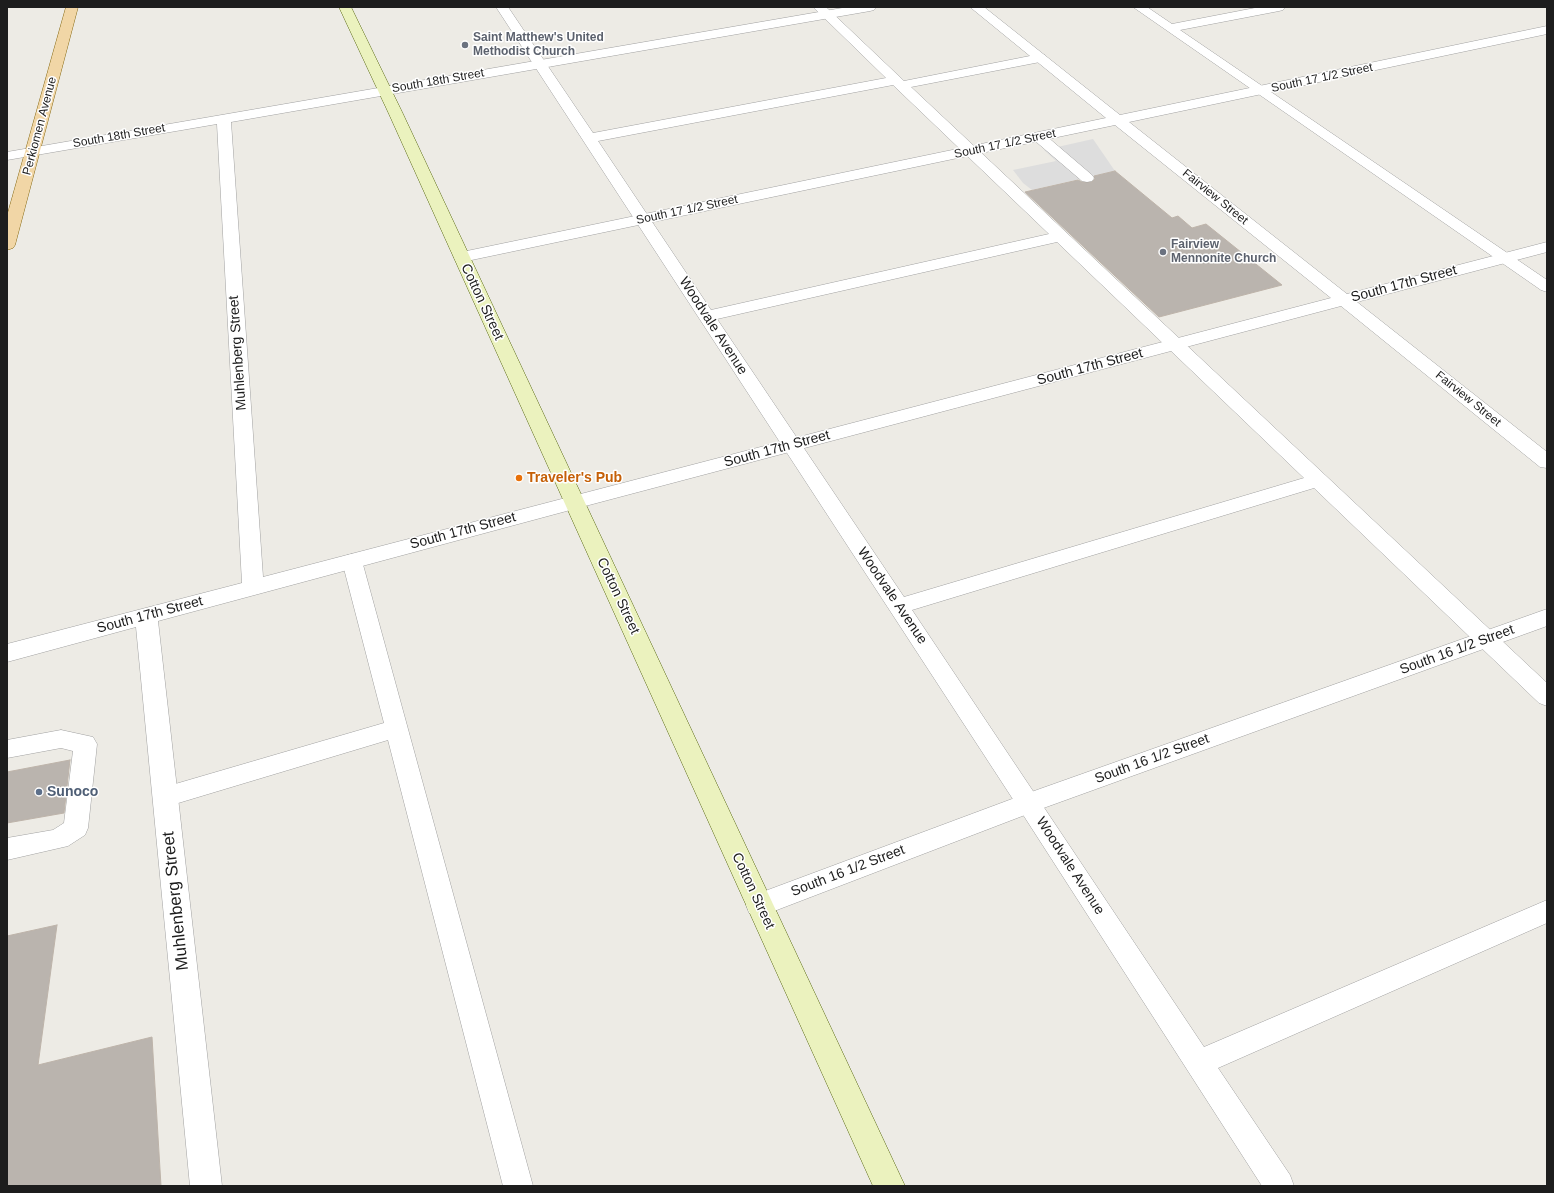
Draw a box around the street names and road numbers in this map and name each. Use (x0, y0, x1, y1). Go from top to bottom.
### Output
street label: South 17 1/2 Street (1270, 60, 1374, 96)
street label: South 18th Street (391, 66, 485, 96)
street label: Perkiomen Avenue (20, 75, 60, 177)
street label: South 18th Street (72, 121, 166, 151)
street label: South 17 1/2 Street (953, 126, 1057, 162)
street label: Fairview Street (1179, 166, 1251, 228)
street label: South 17 1/2 Street (635, 192, 739, 228)
street label: Cotton Street (457, 261, 507, 343)
street label: South 17th Street (1349, 262, 1459, 306)
street label: Woodvale Avenue (675, 274, 751, 378)
street label: Muhlenberg Street (226, 295, 250, 411)
street label: South 17th Street (1035, 345, 1145, 389)
street label: Fairview Street (1432, 368, 1504, 430)
street label: South 17th Street (722, 427, 832, 471)
street label: South 17th Street (408, 509, 518, 553)
street label: Woodvale Avenue (853, 544, 931, 648)
street label: Cotton Street (593, 555, 643, 637)
street label: South 17th Street (95, 593, 205, 637)
street label: South 16 1/2 Street (1397, 621, 1517, 679)
street label: South 16 1/2 Street (1092, 730, 1212, 788)
street label: Woodvale Avenue (1032, 814, 1108, 918)
street label: Muhlenberg Street (159, 830, 193, 972)
street label: South 16 1/2 Street (789, 842, 907, 900)
street label: Cotton Street (728, 850, 778, 932)

